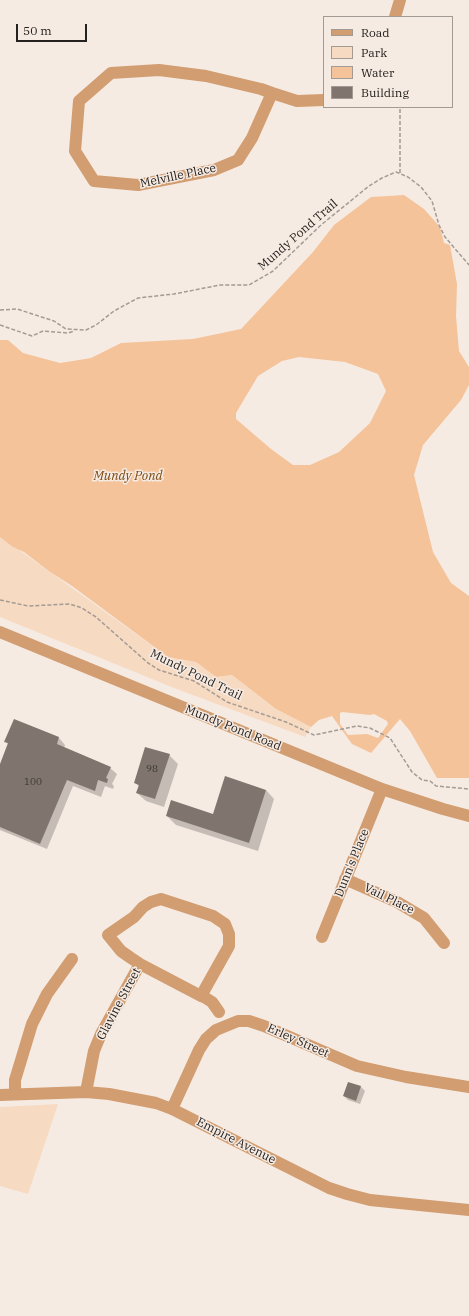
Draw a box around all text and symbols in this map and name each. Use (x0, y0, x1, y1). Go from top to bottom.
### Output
scale bar (18, 16, 89, 42)
legend (323, 16, 453, 108)
text: 50 m (23, 23, 52, 38)
text: Road (361, 25, 390, 40)
text: Park (361, 45, 387, 60)
text: Water (361, 65, 394, 80)
text: Building (361, 85, 409, 100)
street label: Melville Place (139, 161, 217, 191)
street label: Mundy Pond Trail (255, 197, 341, 273)
water label: Mundy Pond (93, 468, 163, 484)
street label: Mundy Pond Trail (148, 646, 244, 704)
street label: Mundy Pond Road (183, 702, 283, 754)
house number: 98 (146, 763, 158, 775)
house number: 100 (24, 776, 42, 788)
street label: Dunn's Place (332, 827, 372, 899)
street label: Vail Place (362, 881, 416, 917)
street label: Glavine Street (94, 966, 144, 1042)
street label: Erley Street (265, 1021, 331, 1061)
street label: Empire Avenue (194, 1115, 278, 1167)

